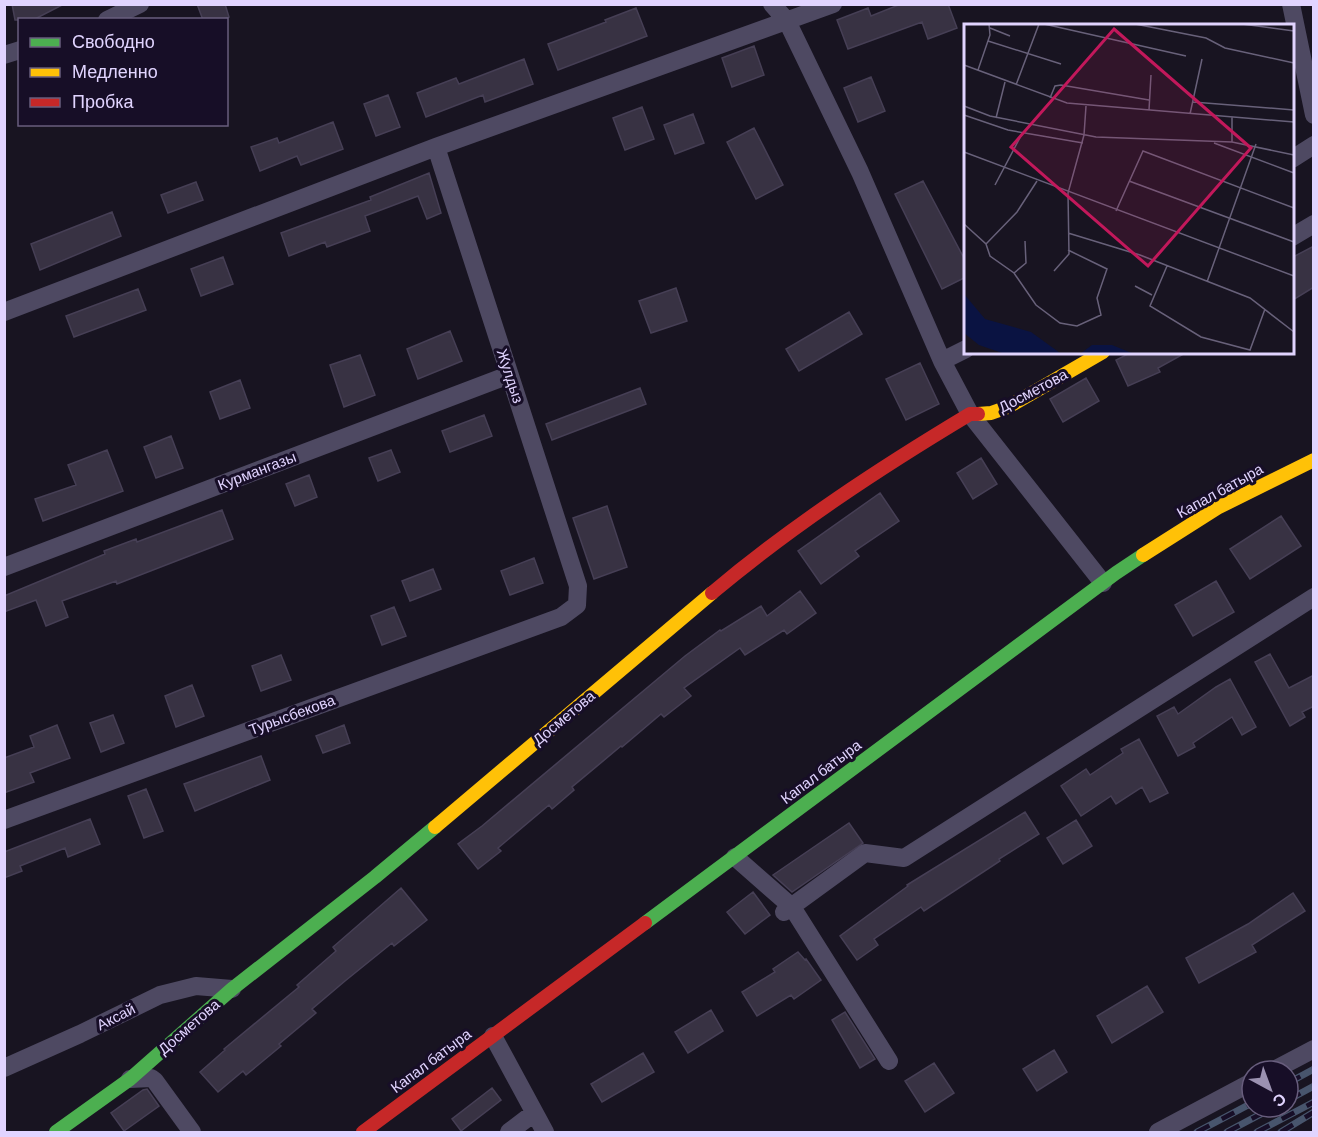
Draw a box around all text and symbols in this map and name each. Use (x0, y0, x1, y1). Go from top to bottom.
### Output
legend (18, 18, 228, 126)
inset map (964, 24, 1294, 354)
text: Свободно (72, 30, 155, 52)
text: Медленно (72, 60, 158, 82)
text: Пробка (72, 90, 135, 112)
street label: Жулдыз (494, 346, 528, 405)
street label: Досметова (995, 364, 1071, 416)
street label: Курмангазы (215, 447, 298, 493)
street label: Капал батыра (1173, 459, 1266, 521)
street label: Досметова (529, 686, 599, 748)
street label: Турысбекова (246, 690, 338, 738)
street label: Капал батыра (777, 735, 865, 807)
street label: Досметова (154, 994, 223, 1058)
street label: Аксай (93, 999, 138, 1033)
street label: Капал батыра (387, 1024, 475, 1096)
north arrow (1240, 1059, 1300, 1119)
text: С (1269, 1090, 1291, 1112)

